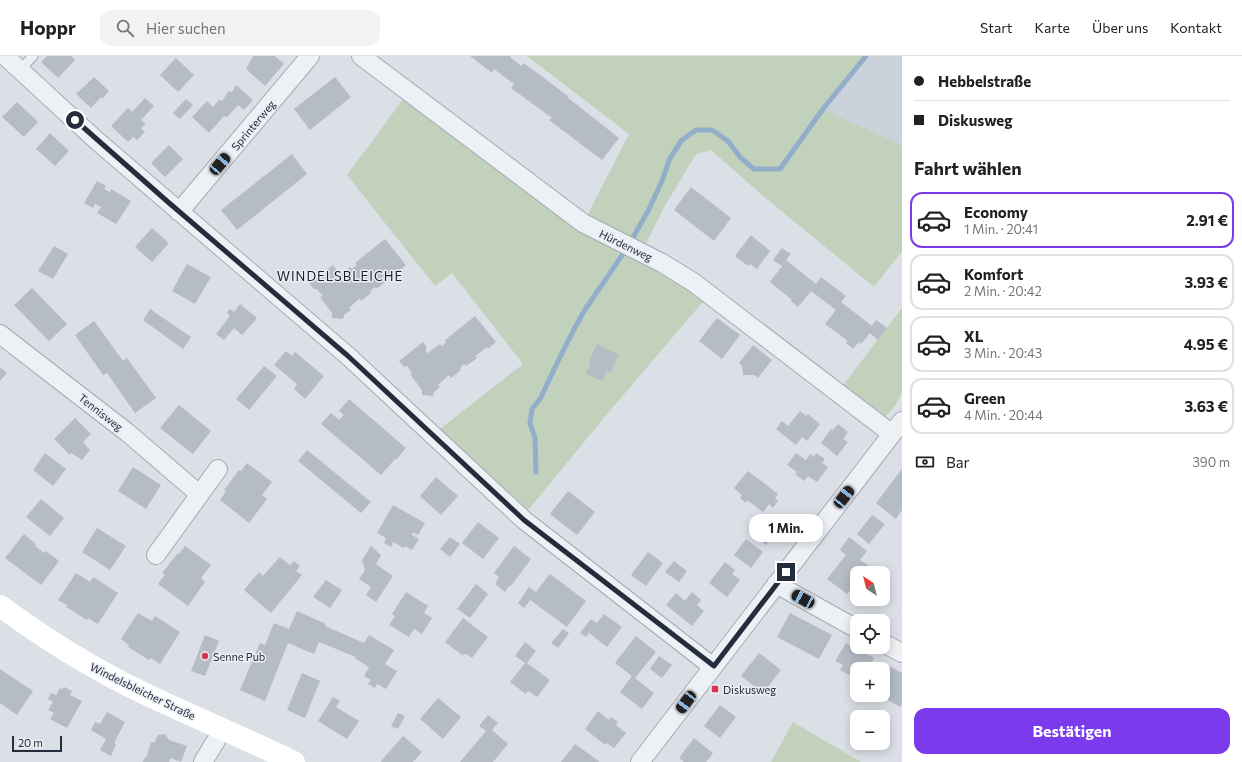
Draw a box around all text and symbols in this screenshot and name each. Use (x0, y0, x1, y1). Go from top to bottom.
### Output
search box (100, 10, 380, 46)
text: Hoppr (20, 16, 76, 39)
icon: search (114, 17, 136, 39)
text: Hier suchen (146, 19, 226, 37)
text: Start (980, 19, 1013, 36)
text: Karte (1035, 19, 1070, 36)
text: Über uns (1092, 19, 1148, 36)
text: Kontakt (1170, 19, 1222, 36)
text: Hebbelstraße (938, 72, 1031, 90)
street label: Sprinterweg (228, 97, 278, 153)
route start (66, 111, 84, 129)
text: Diskusweg (938, 111, 1012, 129)
car (208, 151, 232, 177)
text: Fahrt wählen (914, 157, 1022, 179)
icon: car (916, 202, 952, 238)
text: Economy (964, 203, 1028, 221)
text: 2.91 € (1186, 211, 1228, 229)
text: 1 Min. · 20:41 (964, 221, 1038, 237)
street label: Hürdenweg (597, 227, 655, 263)
icon: car (916, 264, 952, 300)
text: Komfort (964, 265, 1023, 283)
district label: WINDELSBLEICHE (277, 268, 403, 284)
text: 3.93 € (1184, 273, 1228, 291)
text: 2 Min. · 20:42 (964, 283, 1042, 299)
icon: car (916, 326, 952, 362)
text: XL (964, 327, 983, 345)
text: 4.95 € (1184, 335, 1228, 353)
text: 3 Min. · 20:43 (964, 345, 1042, 361)
icon: car (916, 388, 952, 424)
text: Green (964, 389, 1005, 407)
street label: Tennisweg (76, 391, 126, 433)
text: 3.63 € (1184, 397, 1228, 415)
text: 4 Min. · 20:44 (964, 407, 1043, 423)
icon: cash (914, 451, 936, 473)
text: Bar (946, 453, 970, 471)
text: 390 m (1192, 454, 1230, 470)
car (832, 484, 856, 510)
callout: 1 Min. (749, 514, 823, 542)
text: 1 Min. (768, 520, 804, 536)
route end (777, 563, 795, 581)
north arrow (850, 566, 890, 606)
map controls (850, 566, 890, 750)
car (790, 588, 816, 610)
button: locate (850, 614, 890, 654)
place label: Senne Pub (213, 650, 265, 663)
marker: Senne Pub (200, 651, 210, 661)
street label: Windelsbleicher Straße (88, 660, 198, 722)
button: + (850, 662, 890, 702)
place label: Diskusweg (723, 683, 776, 696)
marker: Diskusweg (710, 684, 720, 694)
car (674, 689, 698, 715)
button: Bestätigen (914, 708, 1230, 754)
button: − (850, 710, 890, 750)
scale bar (12, 734, 62, 753)
text: 20 m (18, 736, 43, 749)

